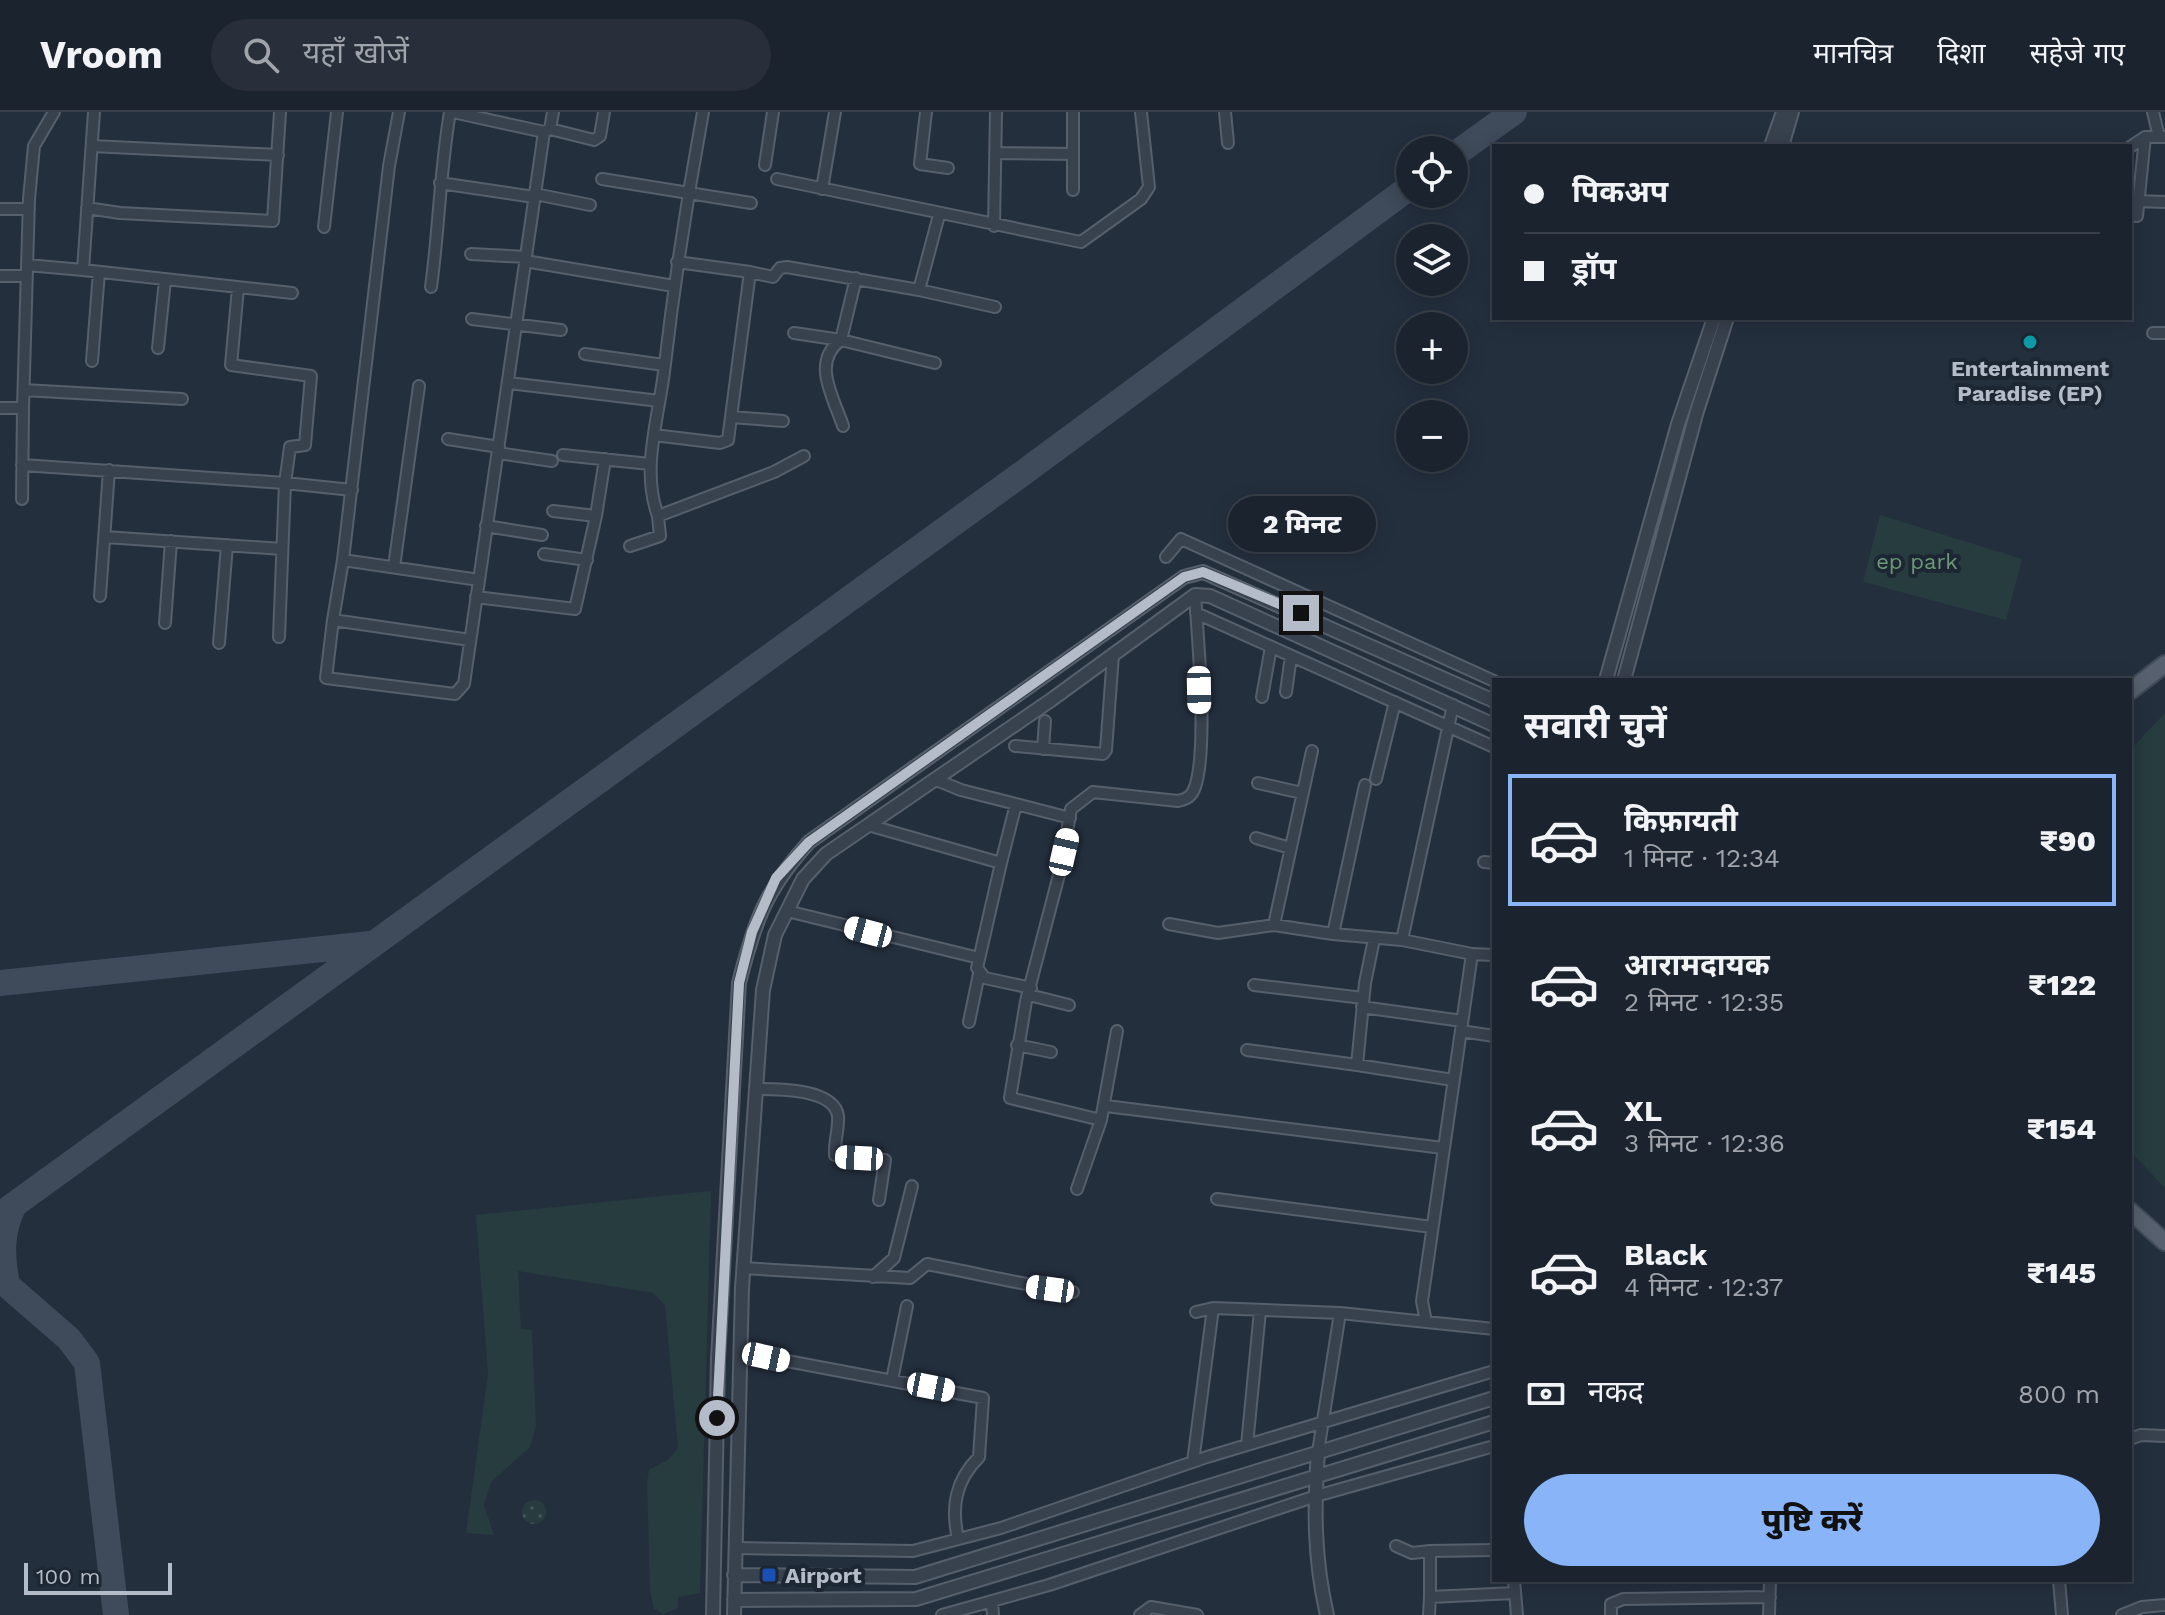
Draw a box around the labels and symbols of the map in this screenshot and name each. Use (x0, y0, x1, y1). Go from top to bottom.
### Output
marker: Entertainment Paradise (EP) (2021, 333, 2039, 351)
place label: Entertainment Paradise (EP) (1951, 356, 2109, 406)
callout: 2 मिनट (1227, 497, 1375, 553)
park label: ep park (1876, 549, 1958, 574)
route end (1283, 595, 1319, 631)
car (1187, 666, 1211, 714)
car (1047, 826, 1081, 878)
car (842, 914, 894, 950)
car (834, 1145, 884, 1171)
car (1025, 1274, 1075, 1304)
car (740, 1340, 792, 1374)
car (905, 1371, 957, 1403)
route start (699, 1400, 735, 1436)
scale bar (24, 1559, 172, 1595)
place label: Airport (785, 1563, 862, 1588)
marker: Airport (760, 1566, 778, 1584)

